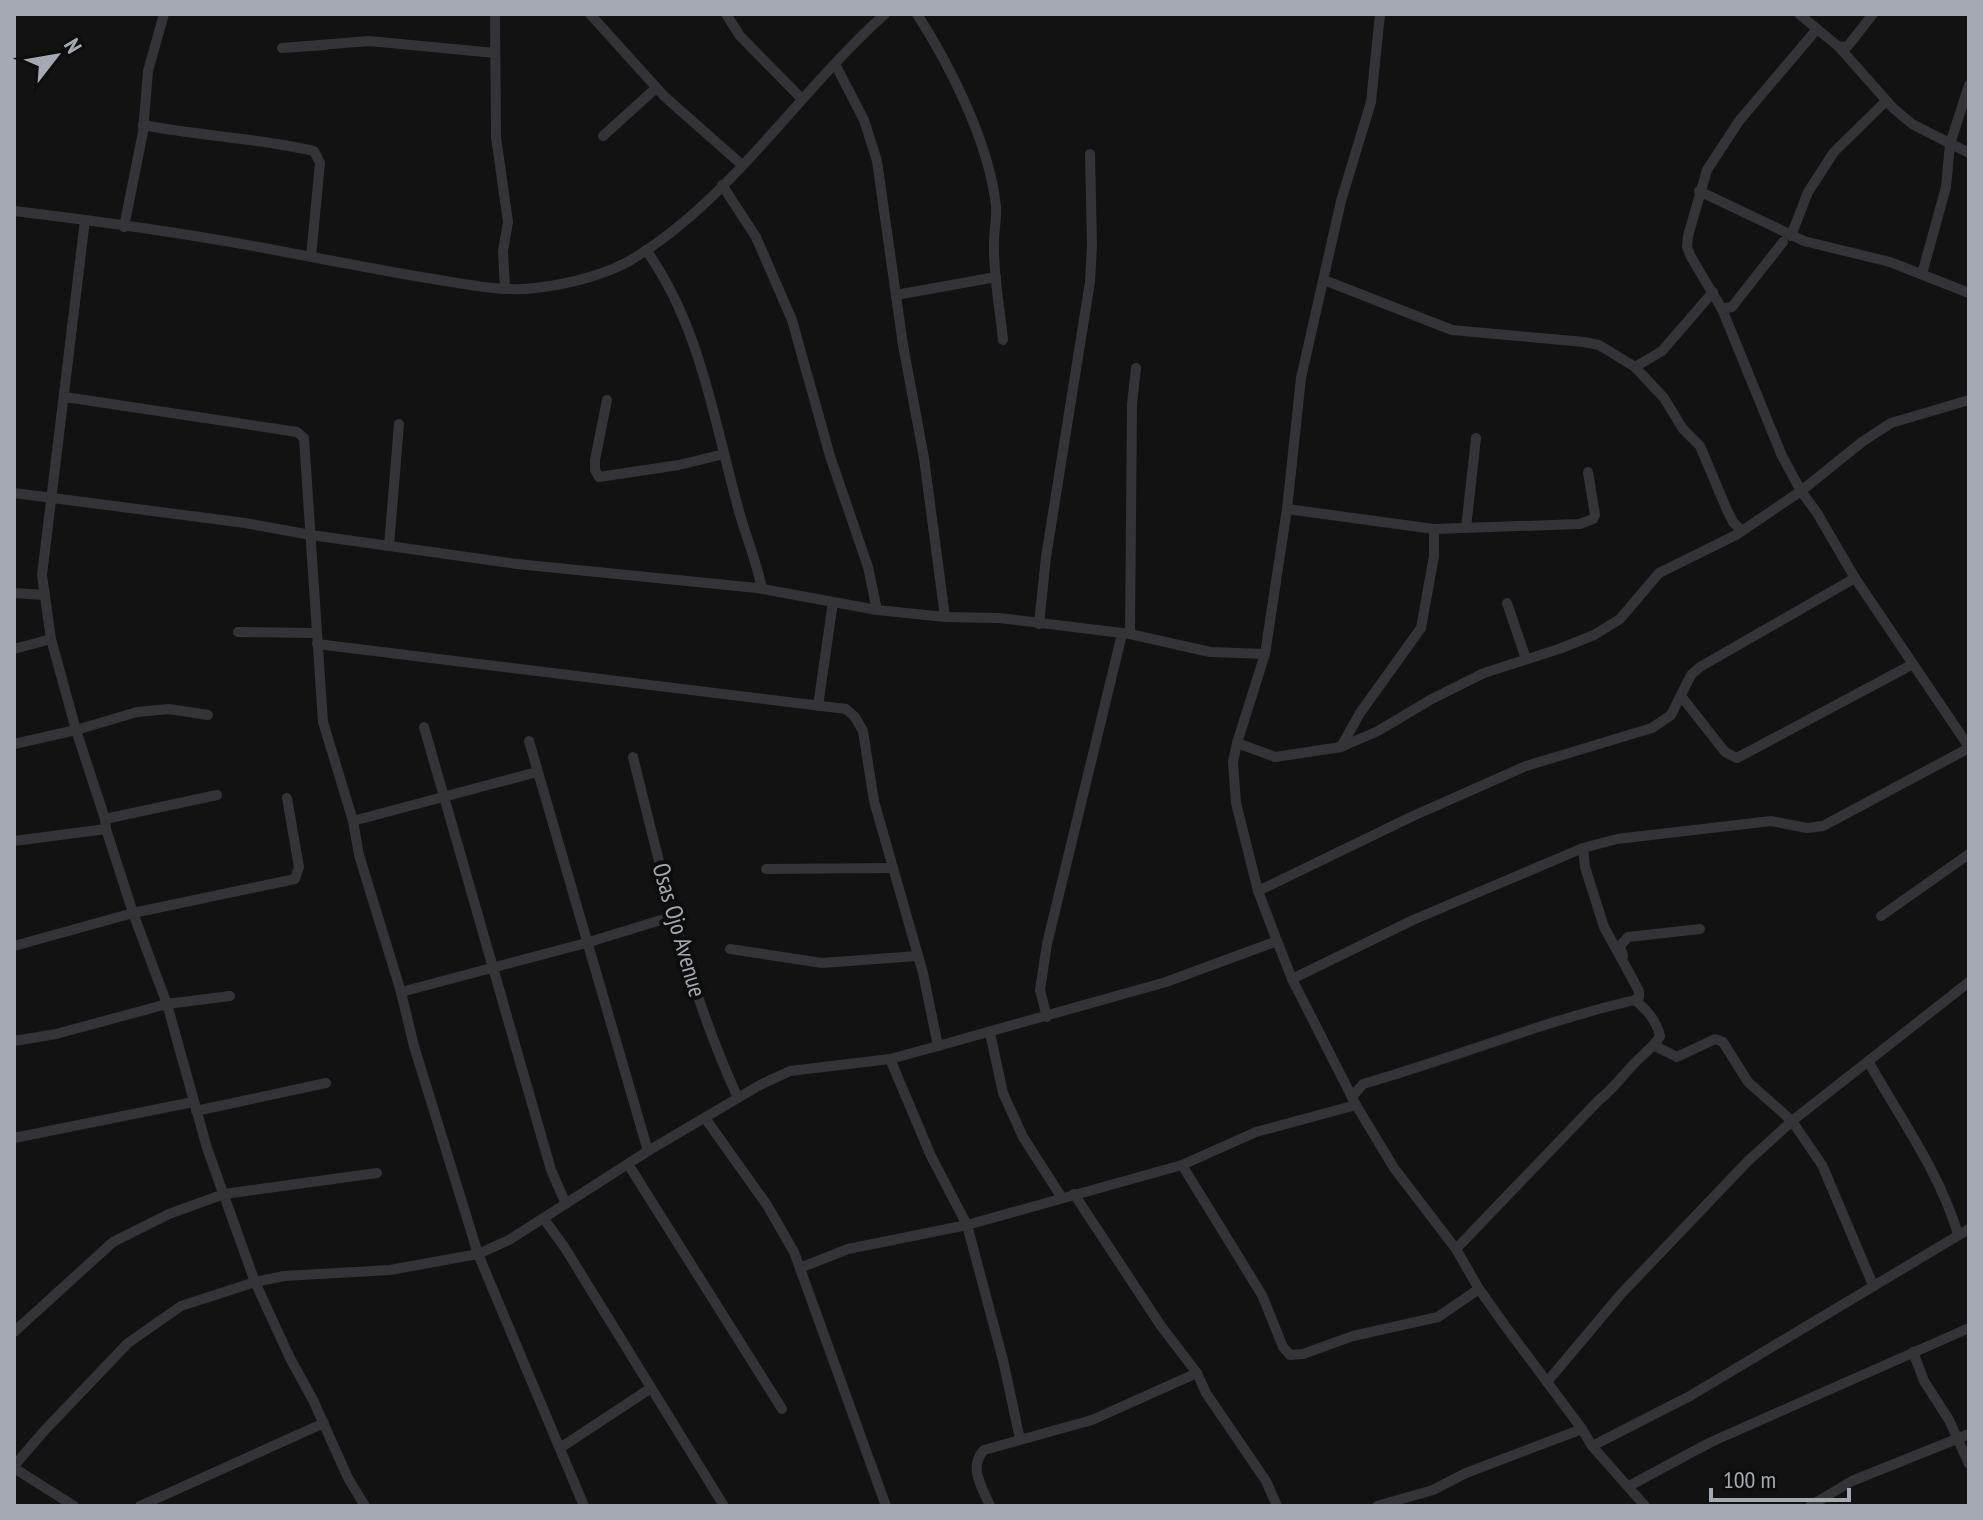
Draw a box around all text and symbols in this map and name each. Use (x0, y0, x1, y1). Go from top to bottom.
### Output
north arrow (16, 16, 96, 96)
text: N (58, 33, 88, 58)
street label: Osas Ojo Avenue (646, 859, 713, 1000)
scale bar (1711, 1452, 1849, 1502)
text: 100 m (1723, 1464, 1776, 1495)

